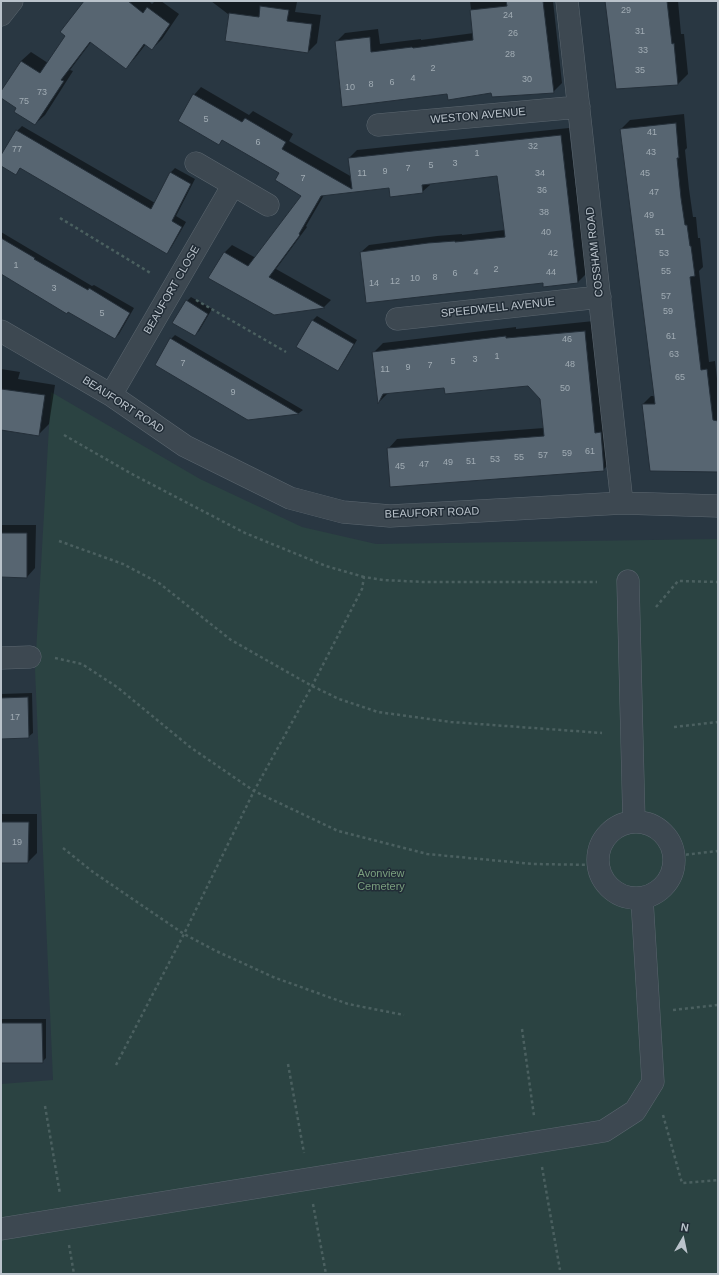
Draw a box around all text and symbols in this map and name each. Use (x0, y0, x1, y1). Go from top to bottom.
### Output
house number: 29 (621, 6, 631, 16)
house number: 24 (503, 11, 513, 21)
house number: 31 (635, 27, 645, 37)
house number: 26 (508, 29, 518, 39)
house number: 33 (638, 46, 648, 56)
house number: 28 (505, 50, 515, 60)
house number: 2 (430, 64, 436, 74)
house number: 35 (635, 66, 645, 76)
house number: 4 (410, 74, 416, 84)
house number: 30 (522, 75, 532, 85)
house number: 6 (389, 78, 395, 88)
house number: 8 (368, 80, 374, 90)
house number: 10 (345, 83, 355, 93)
house number: 73 (37, 88, 47, 98)
house number: 75 (19, 97, 29, 107)
street label: WESTON AVENUE (430, 105, 526, 127)
house number: 5 (203, 115, 209, 125)
house number: 41 (647, 128, 657, 138)
house number: 6 (255, 138, 261, 148)
house number: 32 (528, 142, 538, 152)
house number: 77 (12, 145, 22, 155)
house number: 43 (646, 148, 656, 158)
house number: 1 (474, 149, 480, 159)
house number: 3 (452, 159, 458, 169)
house number: 5 (428, 161, 434, 171)
house number: 7 (405, 164, 411, 174)
house number: 9 (382, 167, 388, 177)
house number: 11 (357, 169, 367, 179)
house number: 34 (535, 169, 545, 179)
house number: 45 (640, 169, 650, 179)
house number: 7 (300, 174, 306, 184)
house number: 36 (537, 186, 547, 196)
house number: 47 (649, 188, 659, 198)
street label: COSSHAM ROAD (584, 206, 606, 298)
house number: 38 (539, 208, 549, 218)
house number: 49 (644, 211, 654, 221)
house number: 40 (541, 228, 551, 238)
house number: 51 (655, 228, 665, 238)
street label: BEAUFORT CLOSE (141, 243, 203, 337)
house number: 42 (548, 249, 558, 259)
house number: 53 (659, 249, 669, 259)
house number: 1 (13, 261, 19, 271)
house number: 2 (493, 265, 499, 275)
house number: 55 (661, 267, 671, 277)
house number: 4 (473, 268, 479, 278)
house number: 44 (546, 268, 556, 278)
house number: 6 (452, 269, 458, 279)
house number: 8 (432, 273, 438, 283)
house number: 10 (410, 274, 420, 284)
house number: 12 (390, 277, 400, 287)
house number: 14 (369, 279, 379, 289)
house number: 3 (51, 284, 57, 294)
house number: 57 (661, 292, 671, 302)
street label: SPEEDWELL AVENUE (440, 295, 556, 321)
house number: 59 (663, 307, 673, 317)
house number: 5 (99, 309, 105, 319)
house number: 61 (666, 332, 676, 342)
house number: 46 (562, 335, 572, 345)
house number: 63 (669, 350, 679, 360)
house number: 1 (494, 352, 500, 362)
house number: 3 (472, 355, 478, 365)
house number: 5 (450, 357, 456, 367)
house number: 7 (180, 359, 186, 369)
house number: 48 (565, 360, 575, 370)
house number: 7 (427, 361, 433, 371)
house number: 9 (405, 363, 411, 373)
house number: 11 (380, 365, 390, 375)
house number: 65 (675, 373, 685, 383)
street label: BEAUFORT ROAD (80, 374, 166, 436)
house number: 50 (560, 384, 570, 394)
house number: 9 (230, 388, 236, 398)
house number: 61 (585, 447, 595, 457)
house number: 59 (562, 449, 572, 459)
house number: 57 (538, 451, 548, 461)
house number: 55 (514, 453, 524, 463)
house number: 53 (490, 455, 500, 465)
house number: 51 (466, 457, 476, 467)
house number: 49 (443, 458, 453, 468)
house number: 47 (419, 460, 429, 470)
house number: 45 (395, 462, 405, 472)
street label: BEAUFORT ROAD (385, 505, 479, 521)
house number: 17 (10, 713, 20, 723)
house number: 19 (12, 838, 22, 848)
park label: Avonview Cemetery (357, 867, 405, 893)
north arrow (663, 1219, 703, 1259)
text: N (680, 1221, 690, 1234)

